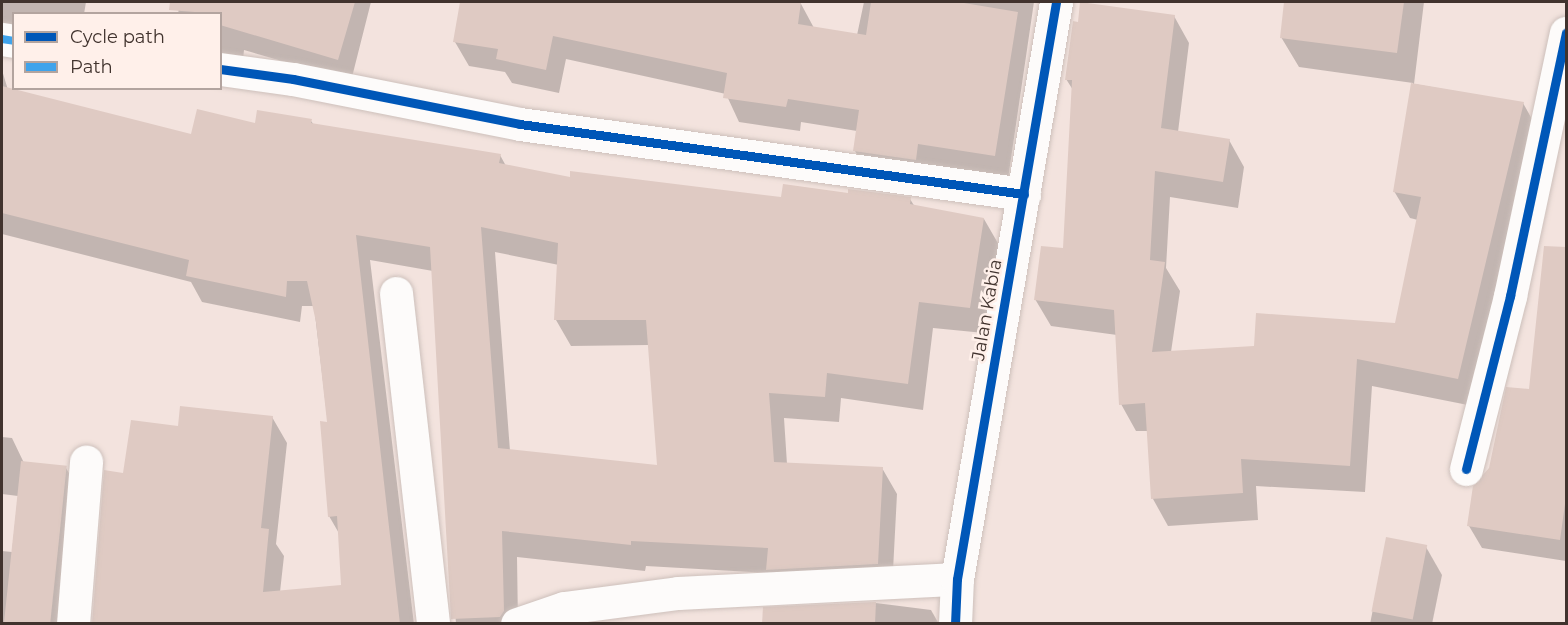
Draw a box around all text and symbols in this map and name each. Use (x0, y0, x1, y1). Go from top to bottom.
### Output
legend (12, 12, 222, 90)
text: Cycle path (70, 26, 165, 48)
text: Path (70, 56, 113, 78)
street label: Jalan Kabia (967, 257, 1007, 363)

